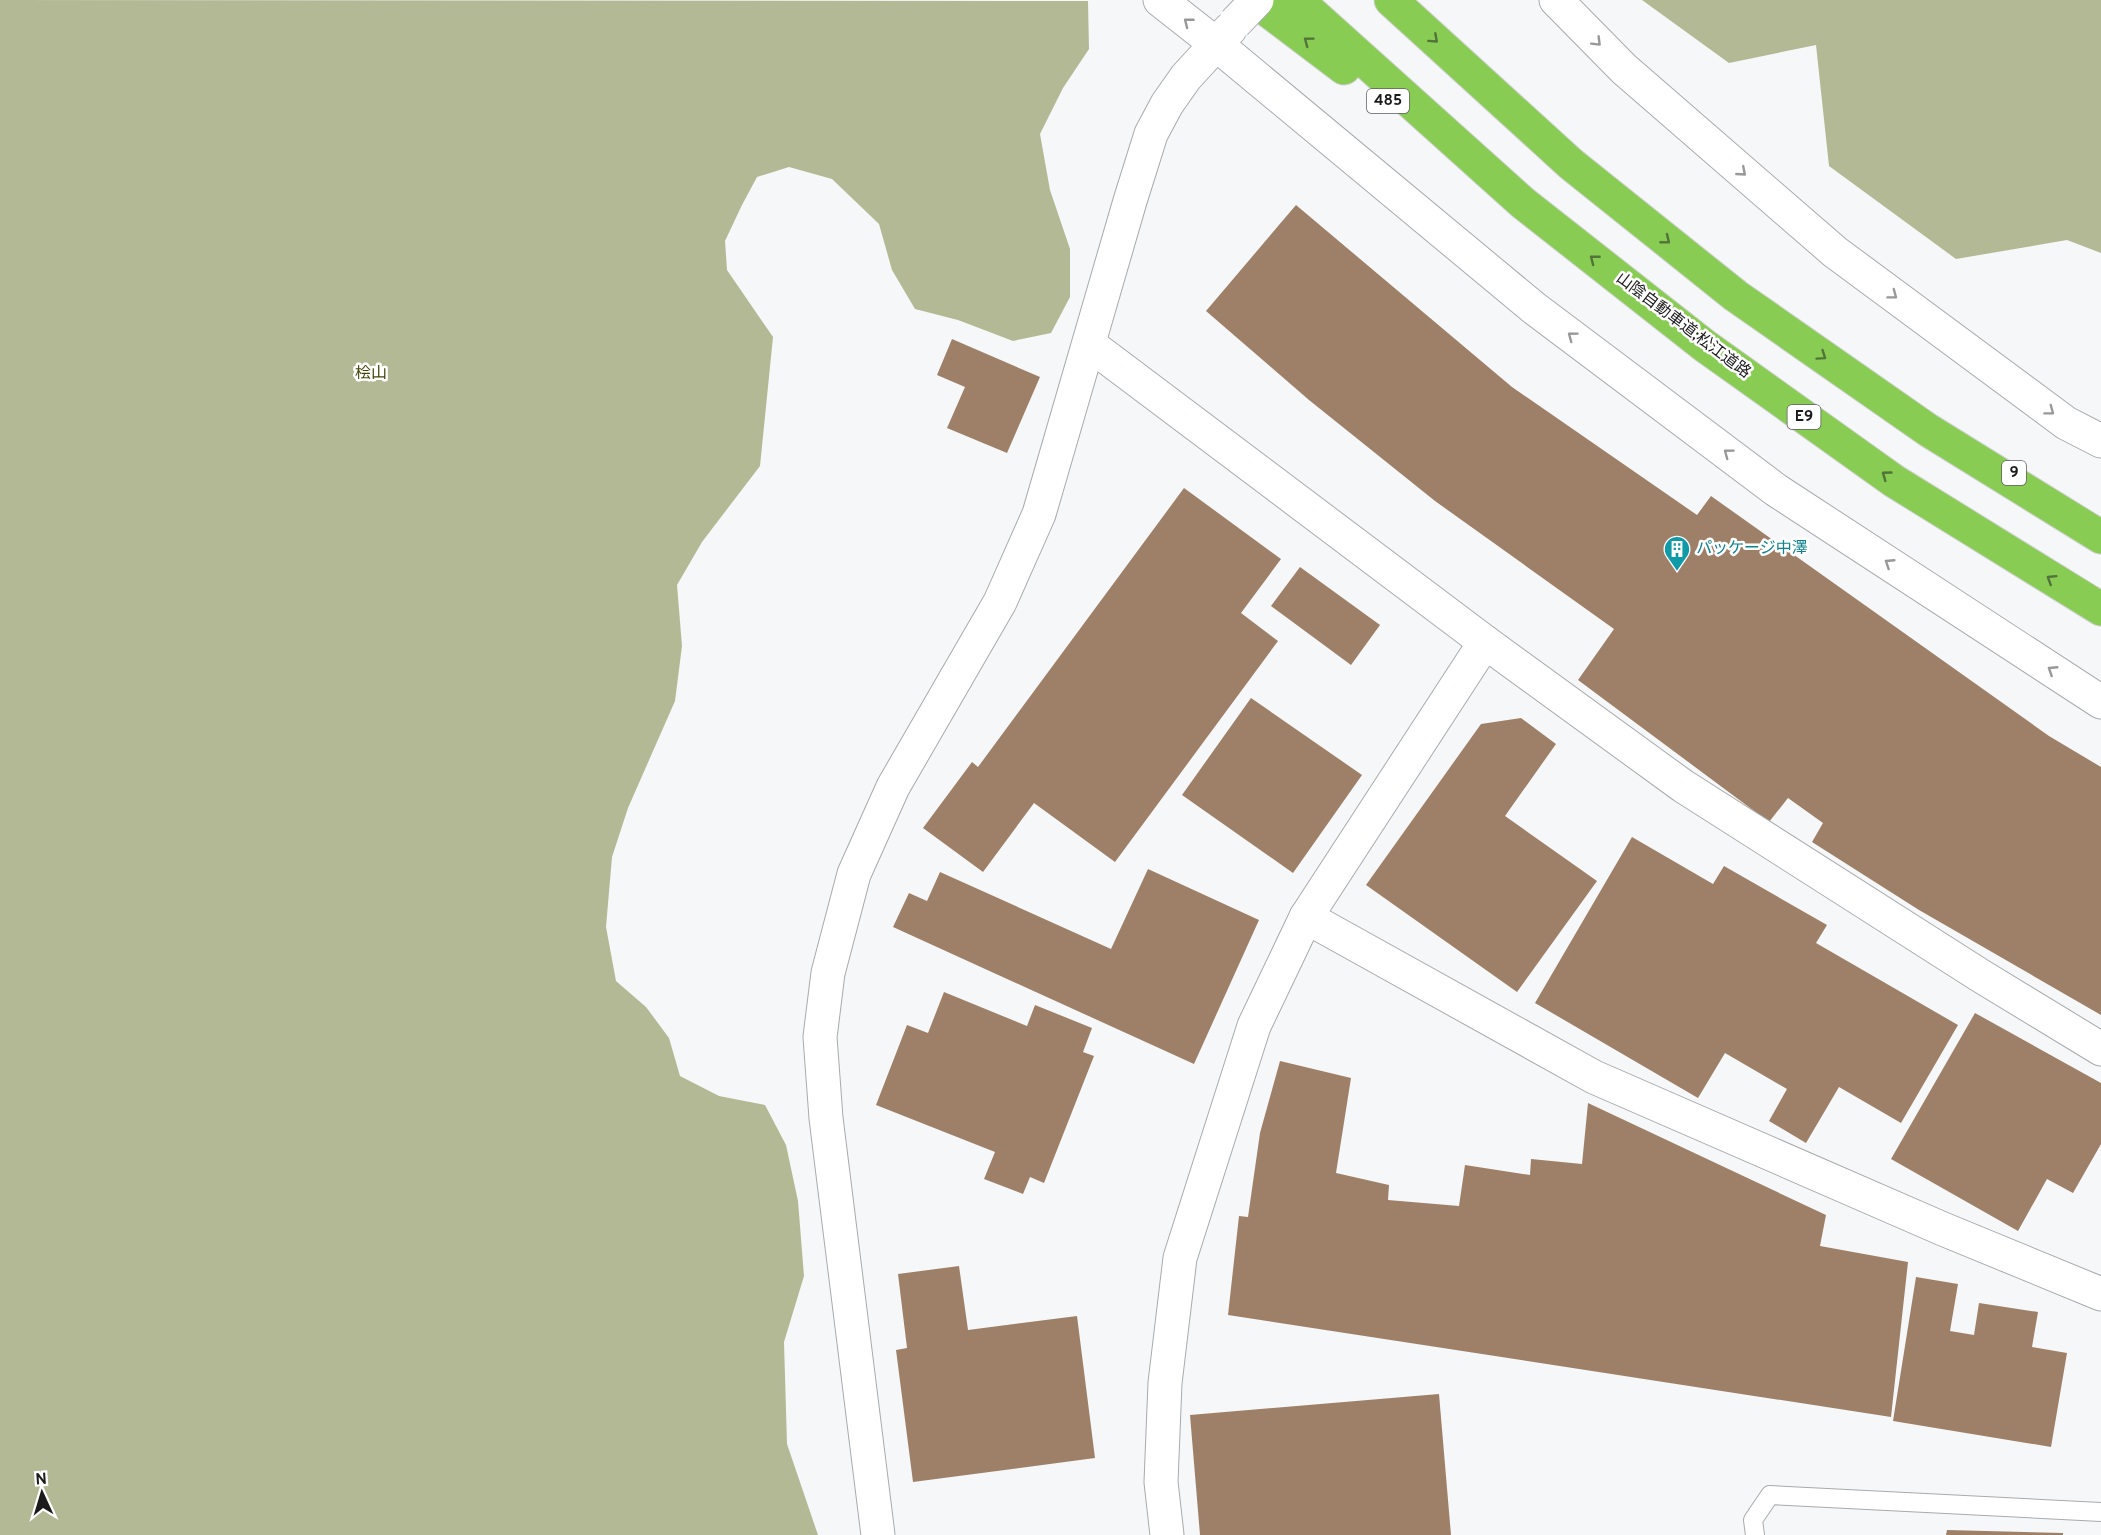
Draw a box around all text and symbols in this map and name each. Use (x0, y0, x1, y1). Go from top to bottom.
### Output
one-way arrow (1184, 18, 1195, 29)
one-way arrow (1427, 32, 1438, 43)
one-way arrow (1590, 35, 1601, 45)
one-way arrow (1304, 37, 1315, 48)
road number: 485 (1367, 89, 1409, 113)
one-way arrow (1735, 164, 1746, 175)
one-way arrow (1659, 233, 1670, 244)
one-way arrow (1590, 256, 1601, 267)
street label: 山陰自動車道;松江道路 (1612, 269, 1754, 383)
one-way arrow (1886, 288, 1897, 299)
one-way arrow (1567, 333, 1578, 344)
one-way arrow (1815, 349, 1826, 360)
park label: 桧山 (355, 364, 387, 384)
one-way arrow (2043, 404, 2054, 415)
road number: E9 (1788, 405, 1820, 429)
one-way arrow (1723, 450, 1734, 461)
road number: 9 (2002, 461, 2026, 485)
one-way arrow (1881, 471, 1892, 482)
building icon: パッケージ中澤 (1662, 534, 1692, 572)
place label: パッケージ中澤 (1696, 539, 1808, 559)
one-way arrow (1884, 560, 1895, 571)
one-way arrow (2047, 575, 2057, 587)
one-way arrow (2048, 665, 2058, 677)
north arrow (12, 1463, 72, 1523)
text: N (35, 1470, 48, 1490)

